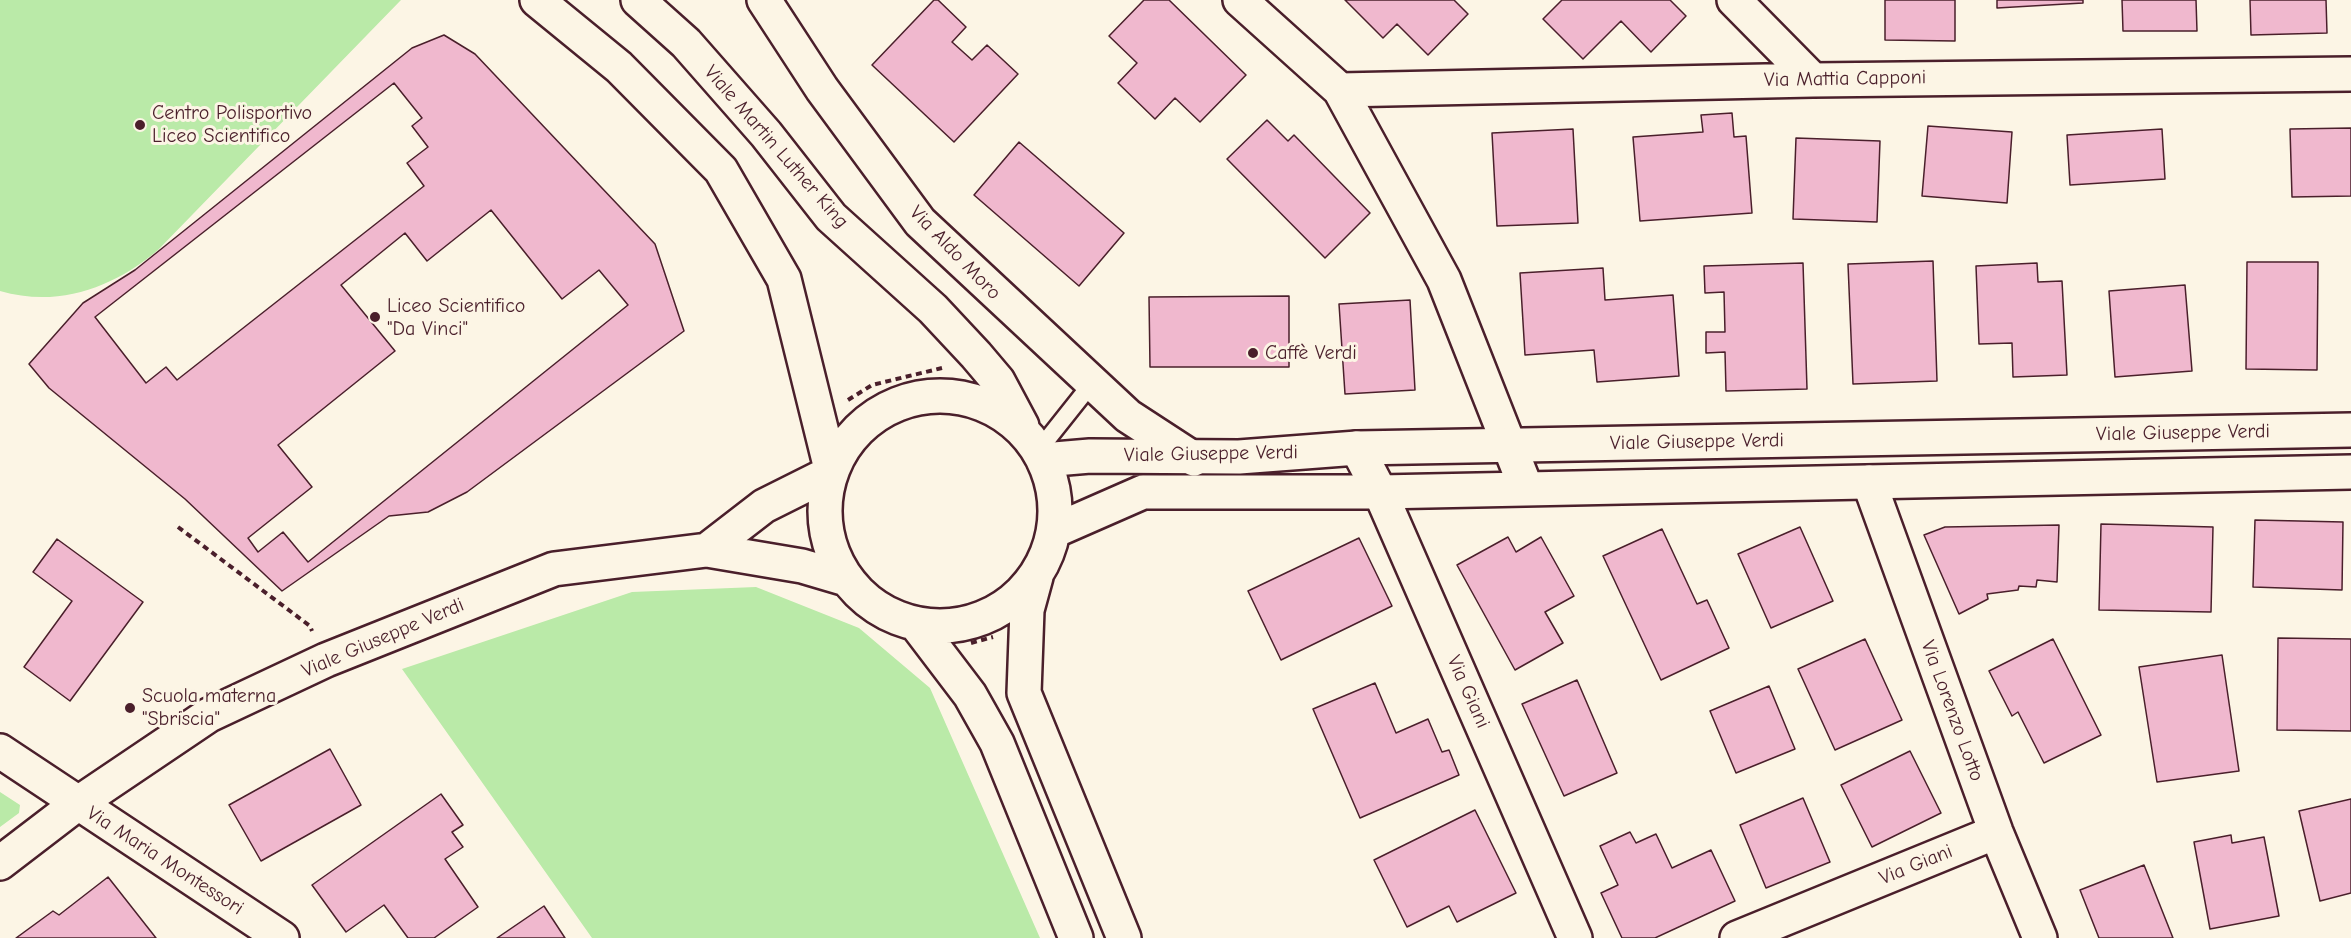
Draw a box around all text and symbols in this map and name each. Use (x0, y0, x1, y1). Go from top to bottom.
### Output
street label: Viale Martin Luther King (699, 61, 853, 233)
street label: Via Mattia Capponi (1764, 66, 1926, 92)
place label: Centro Polisportivo Liceo Scientifico (152, 101, 312, 148)
marker: Centro Polisportivo Liceo Scientifico (133, 118, 147, 132)
street label: Via Aldo Moro (904, 201, 1006, 305)
place label: Liceo Scientifico "Da Vinci" (387, 294, 525, 341)
marker: Liceo Scientifico "Da Vinci" (368, 310, 382, 324)
place label: Caffè Verdi (1265, 341, 1357, 365)
marker: Caffè Verdi (1246, 346, 1260, 360)
street label: Viale Giuseppe Verdi (2096, 419, 2270, 447)
street label: Viale Giuseppe Verdi (1610, 428, 1784, 456)
street label: Viale Giuseppe Verdi (1124, 440, 1298, 468)
street label: Viale Giuseppe Verdi (298, 593, 468, 683)
street label: Via Lorenzo Lotto (1915, 637, 1989, 785)
street label: Via Giani (1441, 652, 1495, 732)
place label: Scuola materna "Sbriscia" (142, 684, 276, 731)
marker: Scuola materna "Sbriscia" (123, 701, 137, 715)
street label: Via Maria Montessori (82, 801, 248, 921)
street label: Via Giani (1876, 839, 1956, 891)

